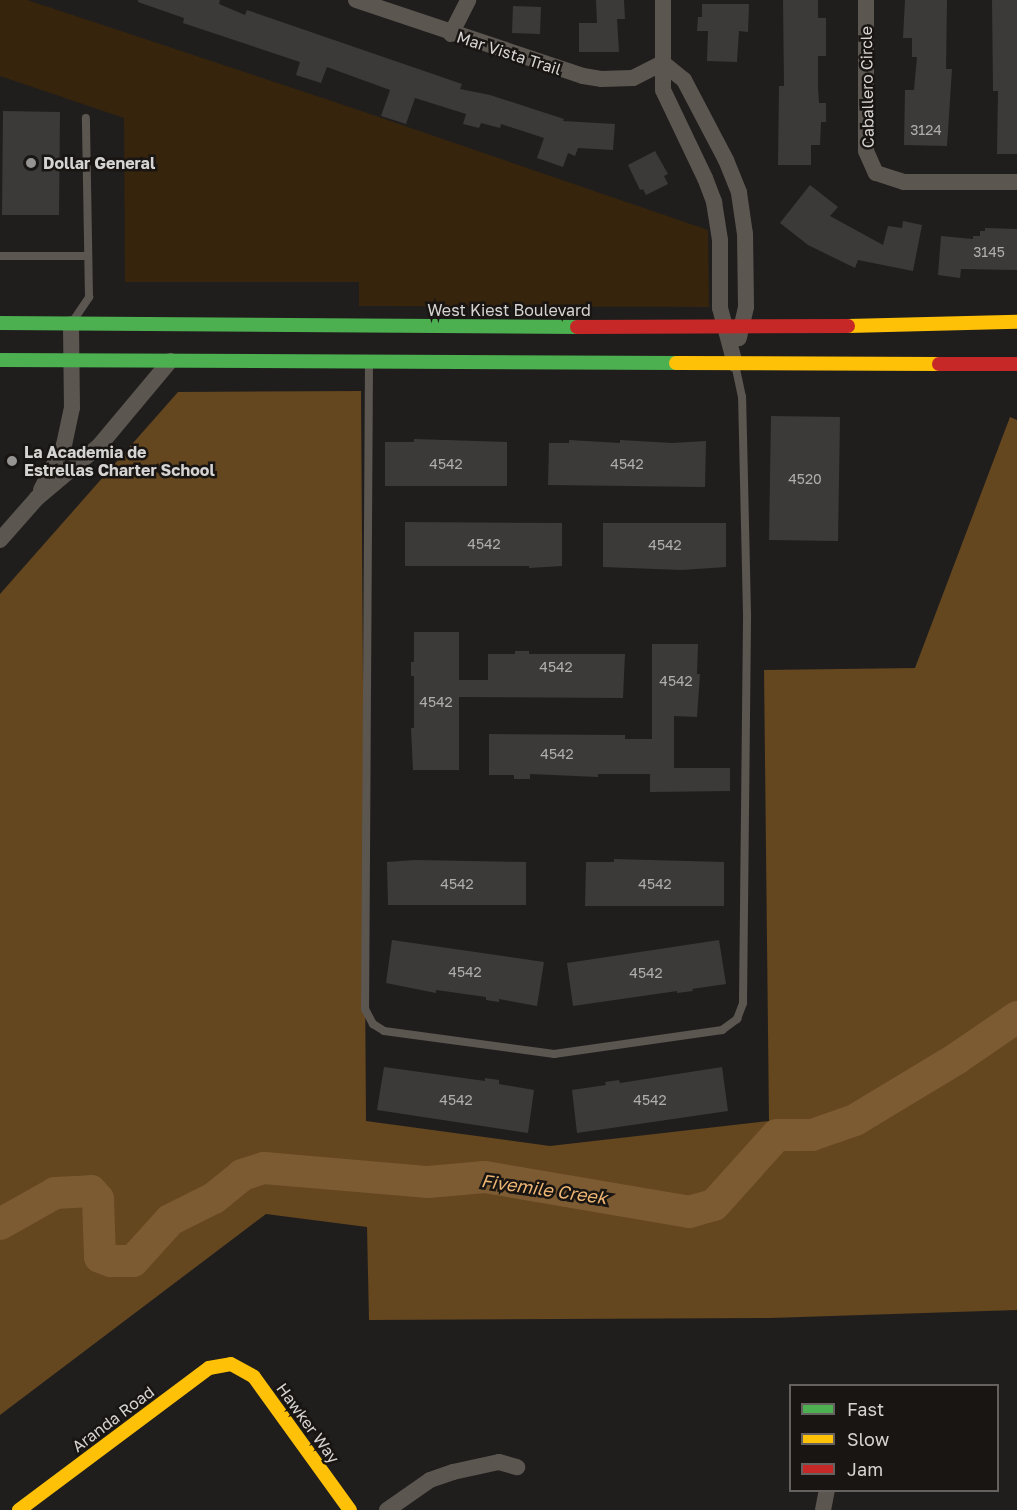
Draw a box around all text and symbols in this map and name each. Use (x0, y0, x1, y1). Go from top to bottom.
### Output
street label: Caballero Circle (856, 26, 878, 148)
street label: Mar Vista Trail (454, 27, 564, 79)
house number: 3124 (910, 122, 942, 138)
place label: Dollar General (43, 153, 155, 173)
marker: Dollar General (24, 156, 38, 170)
house number: 3145 (973, 244, 1005, 260)
street label: West Kiest Boulevard (427, 300, 591, 320)
place label: La Academia de Estrellas Charter School (24, 442, 215, 480)
marker: La Academia de Estrellas Charter School (5, 454, 19, 468)
house number: 4542 (429, 456, 463, 472)
house number: 4542 (610, 456, 644, 472)
house number: 4520 (788, 471, 822, 487)
house number: 4542 (467, 536, 501, 552)
house number: 4542 (648, 537, 682, 553)
house number: 4542 (539, 659, 573, 675)
house number: 4542 (659, 673, 693, 689)
house number: 4542 (419, 694, 453, 710)
house number: 4542 (540, 746, 574, 762)
house number: 4542 (440, 876, 474, 892)
house number: 4542 (638, 876, 672, 892)
house number: 4542 (448, 964, 482, 980)
house number: 4542 (629, 965, 663, 981)
house number: 4542 (439, 1092, 473, 1108)
house number: 4542 (633, 1092, 667, 1108)
water label: Fivemile Creek (480, 1169, 608, 1209)
street label: Hawker Way (272, 1379, 344, 1467)
street label: Aranda Road (68, 1382, 158, 1456)
legend (789, 1384, 999, 1492)
text: Fast (847, 1398, 884, 1420)
text: Slow (847, 1428, 889, 1450)
text: Jam (847, 1458, 883, 1480)

